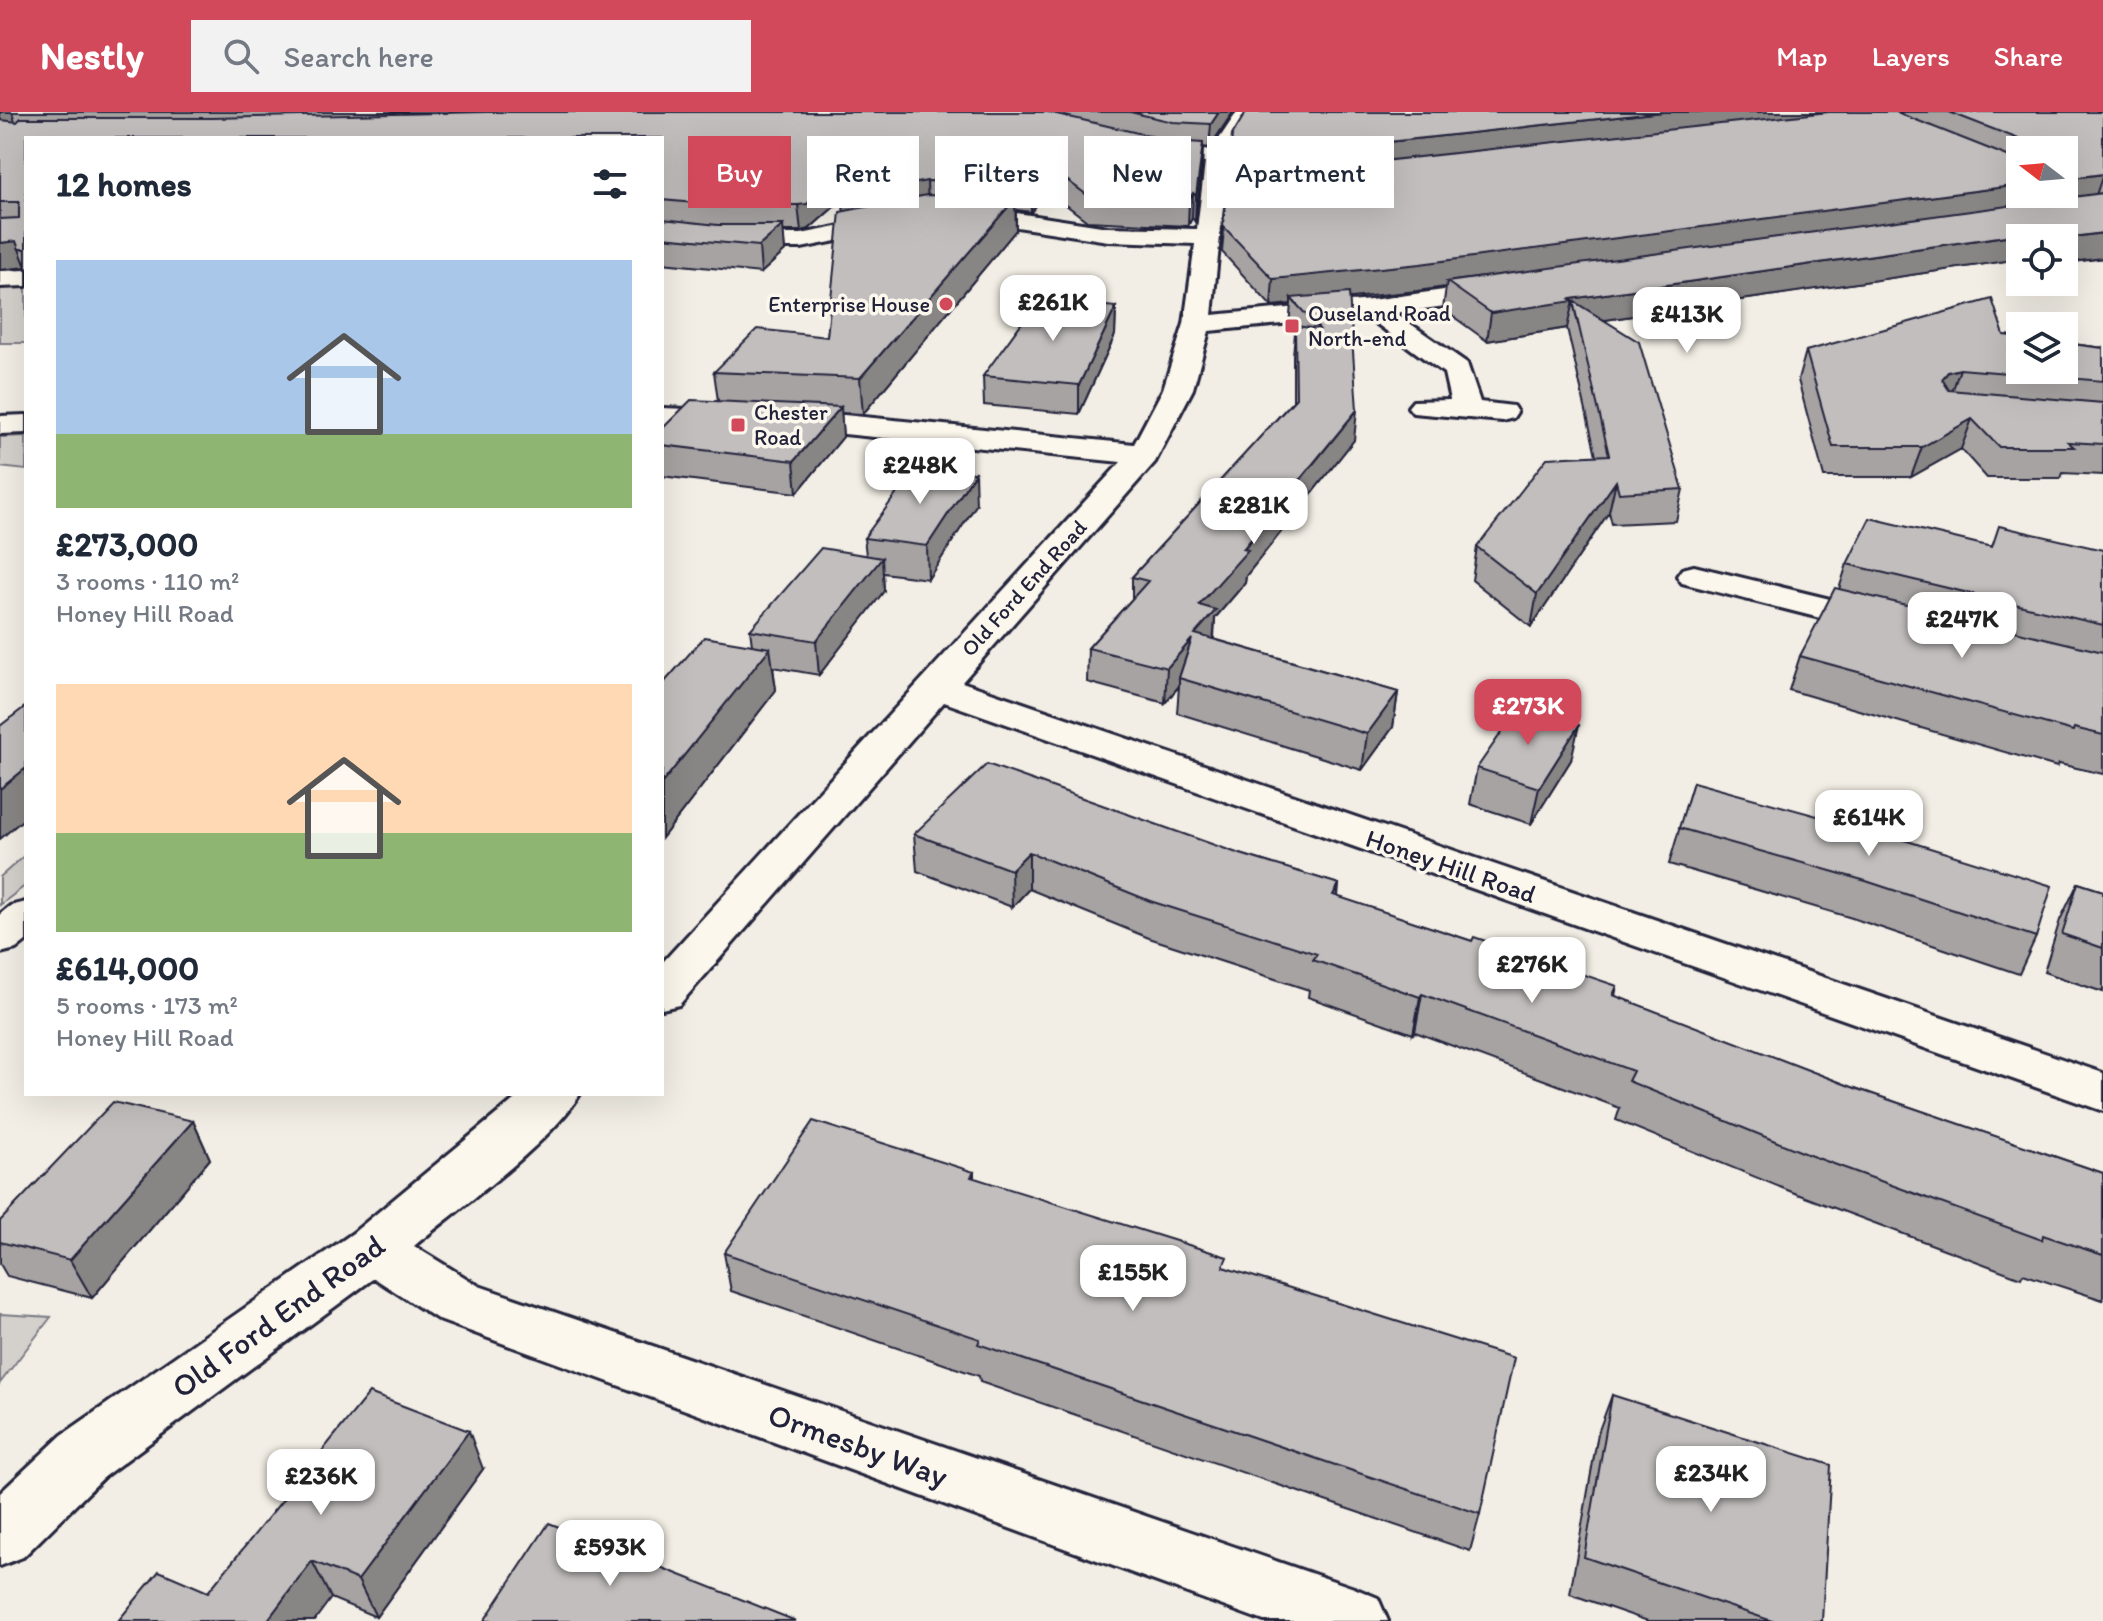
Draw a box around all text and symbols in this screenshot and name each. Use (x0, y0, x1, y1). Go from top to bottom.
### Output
search box (191, 20, 751, 92)
text: Nestly (40, 33, 143, 79)
icon: search (219, 34, 263, 78)
text: Search here (283, 38, 434, 75)
text: Map (1776, 39, 1828, 73)
text: Layers (1872, 39, 1950, 73)
text: Share (1994, 39, 2063, 73)
chip: Buy (688, 136, 791, 208)
chip: Rent (807, 136, 919, 208)
chip: Filters (935, 136, 1068, 208)
chip: New (1084, 136, 1191, 208)
chip: Apartment (1207, 136, 1394, 208)
north arrow (2006, 136, 2078, 208)
map controls (2006, 136, 2078, 384)
icon: filters (588, 162, 632, 206)
text: 12 homes (56, 164, 192, 205)
button: locate (2006, 224, 2078, 296)
pin: £261K (997, 275, 1109, 343)
text: £261K (1018, 285, 1088, 317)
pin: £413K (1631, 287, 1743, 355)
place label: Enterprise House (768, 291, 930, 318)
marker: Enterprise House (937, 295, 955, 313)
text: £413K (1651, 297, 1723, 329)
place label: Ouseland Road North-end (1308, 300, 1451, 352)
icon: home (272, 312, 416, 456)
button: layers (2006, 312, 2078, 384)
marker: Ouseland Road North-end (1283, 317, 1301, 335)
place label: Chester Road (754, 399, 828, 451)
marker: Chester Road (729, 416, 747, 434)
pin: £248K (864, 438, 976, 506)
text: £248K (883, 448, 957, 480)
pin: £281K (1198, 478, 1310, 546)
text: £281K (1219, 488, 1289, 520)
street label: Old Ford End Road (956, 514, 1092, 662)
text: £273,000 (56, 524, 198, 565)
text: 3 rooms · 110 m² (56, 565, 239, 597)
pin: £247K (1906, 592, 2018, 660)
text: Honey Hill Road (56, 597, 234, 629)
text: £247K (1926, 602, 1998, 634)
pin: £273K (1472, 679, 1584, 747)
text: £273K (1492, 689, 1564, 721)
icon: home (272, 736, 416, 880)
pin: £614K (1813, 790, 1925, 858)
text: £614K (1833, 800, 1905, 832)
street label: Honey Hill Road (1362, 822, 1540, 910)
pin: £276K (1476, 937, 1588, 1005)
text: £276K (1497, 947, 1567, 979)
text: £614,000 (56, 948, 199, 989)
text: 5 rooms · 173 m² (56, 989, 238, 1021)
text: Honey Hill Road (56, 1021, 234, 1053)
street label: Old Ford End Road (164, 1226, 392, 1406)
pin: £155K (1077, 1245, 1189, 1313)
text: £155K (1098, 1255, 1168, 1287)
street label: Ormesby Way (763, 1395, 953, 1495)
pin: £234K (1655, 1446, 1767, 1514)
pin: £236K (265, 1449, 377, 1517)
text: £234K (1674, 1456, 1748, 1488)
text: £236K (285, 1459, 357, 1491)
pin: £593K (554, 1520, 666, 1588)
text: £593K (574, 1530, 646, 1562)

